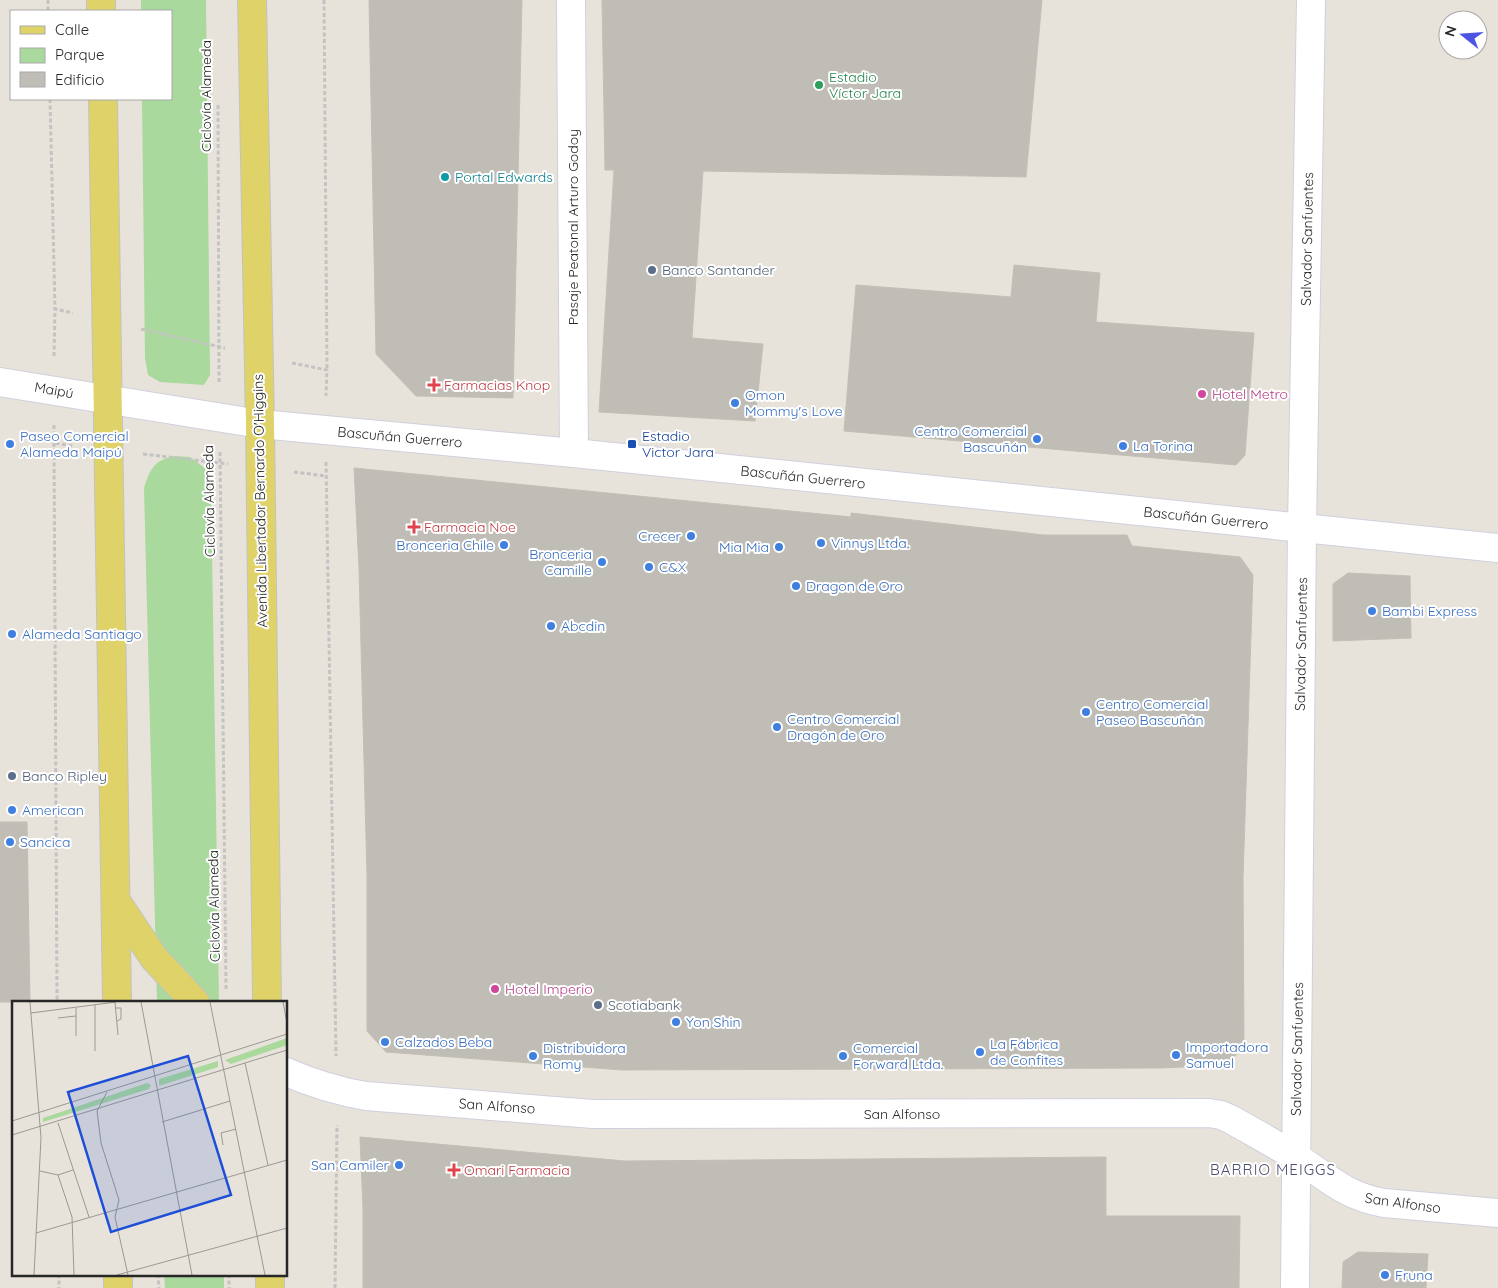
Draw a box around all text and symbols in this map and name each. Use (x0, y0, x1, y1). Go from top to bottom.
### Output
legend (10, 10, 172, 100)
north arrow (1438, 10, 1488, 60)
text: Calle (55, 20, 89, 39)
text: N (1440, 24, 1461, 39)
street label: Ciclovía Alameda (197, 40, 215, 152)
text: Parque (55, 45, 105, 64)
place label: Estadio Víctor Jara (829, 68, 901, 102)
text: Edificio (55, 70, 104, 89)
marker: Estadio Víctor Jara (813, 79, 825, 91)
street label: Pasaje Peatonal Arturo Godoy (564, 129, 582, 325)
place label: Portal Edwards (455, 168, 553, 186)
marker: Portal Edwards (439, 171, 451, 183)
street label: Salvador Sanfuentes (1297, 172, 1317, 306)
place label: Banco Santander (662, 261, 775, 279)
marker: Banco Santander (646, 264, 658, 276)
street label: Avenida Libertador Bernardo O'Higgins (249, 374, 271, 628)
place label: Farmacias Knop (444, 376, 550, 394)
street label: Maipú (33, 378, 75, 402)
marker: Farmacias Knop (428, 379, 440, 391)
place label: Hotel Metro (1212, 385, 1288, 403)
place label: Omon Mommy's Love (745, 386, 843, 420)
marker: Hotel Metro (1196, 388, 1208, 400)
marker: Omon Mommy's Love (729, 397, 741, 409)
place label: Centro Comercial Bascuñán (914, 422, 1027, 456)
street label: Bascuñán Guerrero (337, 423, 463, 451)
place label: Paseo Comercial Alameda Maipú (20, 427, 129, 461)
place label: Estadio Victor Jara (642, 427, 714, 461)
marker: Centro Comercial Bascuñán (1031, 433, 1043, 445)
place label: La Torina (1133, 437, 1193, 455)
marker: Paseo Comercial Alameda Maipú (4, 438, 16, 450)
marker: Estadio Victor Jara (626, 438, 638, 450)
marker: La Torina (1117, 440, 1129, 452)
street label: Ciclovía Alameda (199, 445, 219, 557)
street label: Bascuñán Guerrero (740, 461, 866, 493)
street label: Bascuñán Guerrero (1143, 502, 1269, 534)
place label: Farmacia Noe (424, 518, 516, 536)
marker: Farmacia Noe (408, 521, 420, 533)
place label: Crecer (638, 527, 682, 545)
marker: Crecer (685, 530, 697, 542)
place label: Vinnys Ltda. (831, 534, 909, 552)
place label: Bronceria Chile (396, 536, 494, 554)
marker: Vinnys Ltda. (815, 537, 827, 549)
place label: Mia Mia (719, 538, 769, 556)
marker: Bronceria Chile (498, 539, 510, 551)
marker: Mia Mia (773, 541, 785, 553)
place label: Bronceria Camille (529, 545, 592, 579)
marker: Bronceria Camille (596, 556, 608, 568)
place label: C&X (659, 558, 687, 576)
marker: C&X (643, 561, 655, 573)
place label: Dragon de Oro (806, 577, 903, 595)
street label: Salvador Sanfuentes (1291, 577, 1311, 711)
marker: Dragon de Oro (790, 580, 802, 592)
place label: Bambi Express (1382, 602, 1477, 620)
marker: Bambi Express (1366, 605, 1378, 617)
place label: Abcdin (561, 617, 605, 635)
marker: Abcdin (545, 620, 557, 632)
place label: Alameda Santiago (22, 625, 142, 643)
marker: Alameda Santiago (6, 628, 18, 640)
place label: Centro Comercial Paseo Bascuñán (1096, 695, 1209, 729)
marker: Centro Comercial Paseo Bascuñán (1080, 706, 1092, 718)
place label: Centro Comercial Dragón de Oro (787, 710, 900, 744)
marker: Centro Comercial Dragón de Oro (771, 721, 783, 733)
place label: Banco Ripley (22, 767, 107, 785)
marker: Banco Ripley (6, 770, 18, 782)
place label: American (22, 801, 84, 819)
marker: American (6, 804, 18, 816)
place label: Sancica (20, 833, 70, 851)
marker: Sancica (4, 836, 16, 848)
street label: Ciclovía Alameda (204, 850, 224, 962)
place label: Hotel Imperio (505, 980, 593, 998)
street label: Salvador Sanfuentes (1287, 982, 1307, 1116)
marker: Hotel Imperio (489, 983, 501, 995)
place label: Scotiabank (608, 996, 680, 1014)
marker: Scotiabank (592, 999, 604, 1011)
inset map (12, 1001, 288, 1276)
place label: Yon Shin (686, 1013, 741, 1031)
marker: Yon Shin (670, 1016, 682, 1028)
place label: Calzados Beba (395, 1033, 492, 1051)
place label: La Fábrica de Confites (990, 1035, 1063, 1069)
marker: Calzados Beba (379, 1036, 391, 1048)
place label: Importadora Samuel (1186, 1038, 1268, 1072)
place label: Distribuidora Romy (543, 1039, 626, 1073)
place label: Comercial Forward Ltda. (853, 1039, 943, 1073)
marker: La Fábrica de Confites (974, 1046, 986, 1058)
marker: Importadora Samuel (1170, 1049, 1182, 1061)
marker: Distribuidora Romy (527, 1050, 539, 1062)
marker: Comercial Forward Ltda. (837, 1050, 849, 1062)
street label: San Alfonso (458, 1094, 536, 1118)
street label: San Alfonso (864, 1105, 940, 1123)
place label: San Camiler (311, 1156, 390, 1174)
marker: San Camiler (393, 1159, 405, 1171)
district label: BARRIO MEIGGS (1210, 1160, 1336, 1179)
place label: Omari Farmacia (464, 1161, 570, 1179)
marker: Omari Farmacia (448, 1164, 460, 1176)
street label: San Alfonso (1364, 1189, 1442, 1217)
place label: Fruna (1395, 1266, 1433, 1284)
marker: Fruna (1379, 1269, 1391, 1281)

